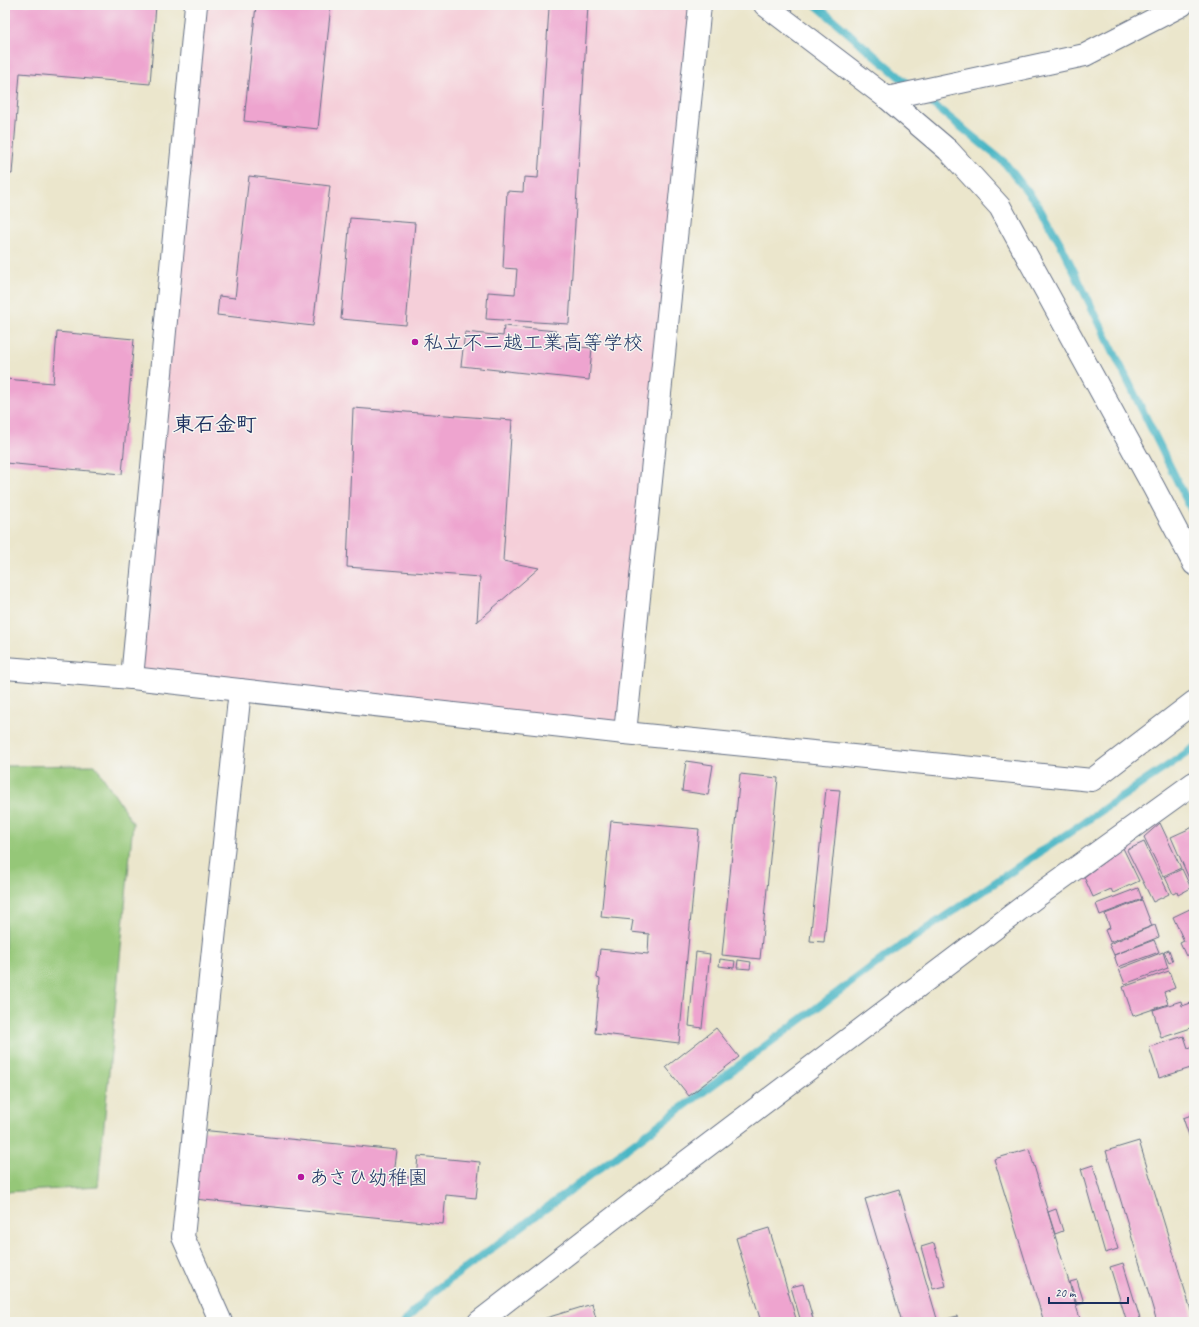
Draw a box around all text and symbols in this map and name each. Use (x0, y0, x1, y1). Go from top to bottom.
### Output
place label: 私立不二越工業高等学校 (423, 330, 643, 355)
marker: 私立不二越工業高等学校 (410, 337, 420, 347)
district label: 東石金町 (173, 411, 257, 437)
place label: あさひ幼稚園 (309, 1165, 428, 1190)
marker: あさひ幼稚園 (296, 1172, 306, 1182)
scale bar (1049, 1279, 1128, 1305)
text: 20 m (1055, 1285, 1077, 1301)

